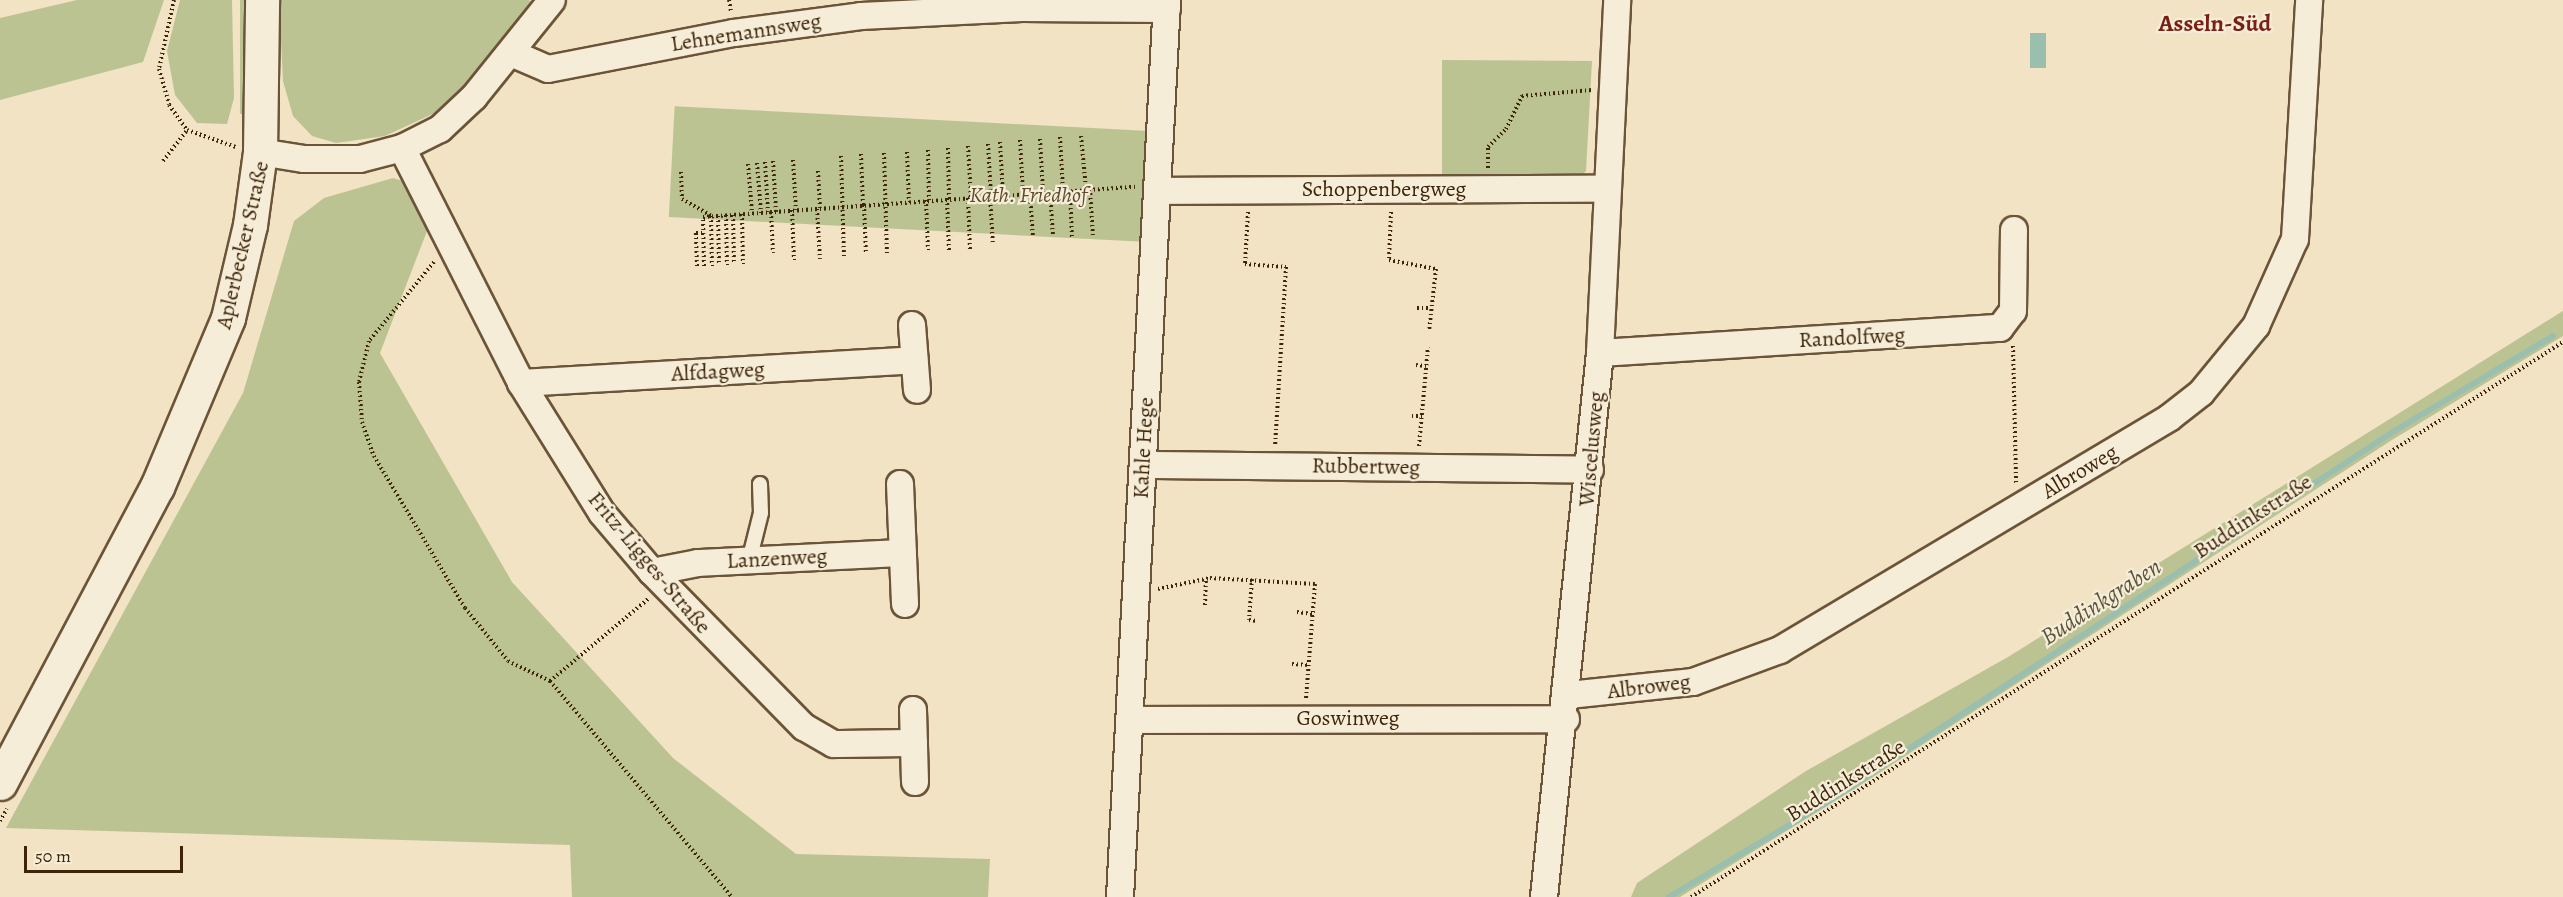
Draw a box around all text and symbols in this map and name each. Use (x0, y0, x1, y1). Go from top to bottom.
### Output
street label: Lehnemannsweg (669, 8, 823, 58)
district label: Asseln-Süd (2159, 10, 2271, 38)
street label: Aplerbecker Straße (211, 159, 275, 331)
street label: Schoppenbergweg (1302, 177, 1466, 203)
park label: Kath. Friedhof (969, 183, 1087, 209)
street label: Randolfweg (1798, 322, 1906, 354)
street label: Alfdagweg (671, 356, 765, 388)
street label: Wiscelusweg (1574, 390, 1610, 508)
street label: Kahle Hege (1128, 396, 1160, 500)
street label: Albroweg (2037, 439, 2123, 505)
street label: Rubbertweg (1312, 453, 1420, 481)
street label: Buddinkstraße (2189, 469, 2317, 565)
street label: Fritz-Ligges-Straße (582, 487, 716, 639)
street label: Lanzenweg (726, 543, 828, 575)
water label: Buddinkgraben (2035, 552, 2167, 652)
street label: Albroweg (1606, 669, 1692, 705)
street label: Goswinweg (1296, 706, 1400, 732)
street label: Buddinkstraße (1782, 734, 1910, 828)
scale bar (27, 834, 186, 872)
text: 50 m (35, 844, 71, 868)

